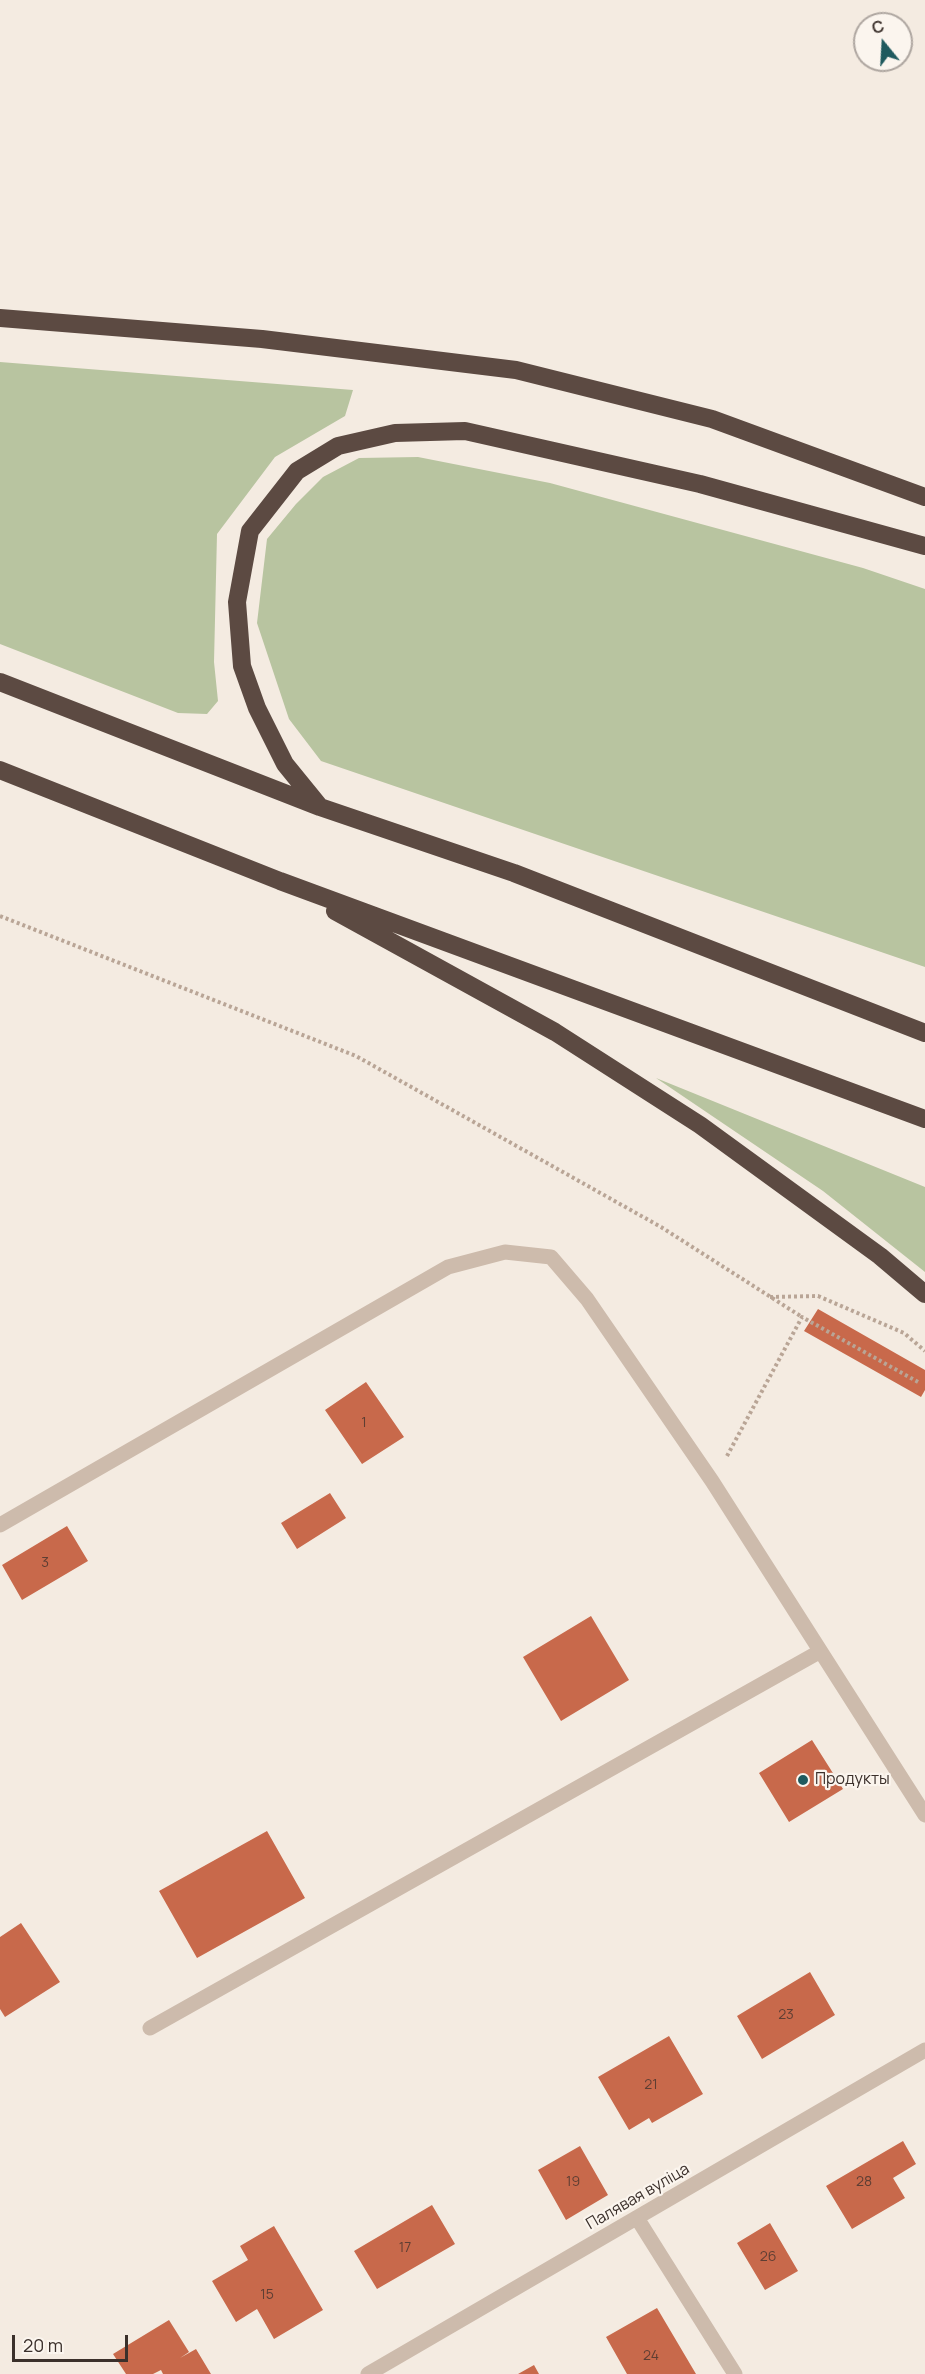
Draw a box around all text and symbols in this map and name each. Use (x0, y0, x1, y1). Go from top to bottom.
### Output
north arrow (853, 12, 913, 72)
text: С (869, 14, 887, 39)
house number: 1 (361, 1415, 367, 1431)
house number: 3 (41, 1555, 49, 1571)
place label: Продукты (815, 1770, 890, 1790)
marker: Продукты (796, 1773, 810, 1787)
house number: 23 (778, 2007, 794, 2023)
house number: 21 (644, 2077, 658, 2093)
street label: Палявая вуліца (583, 2160, 693, 2234)
house number: 19 (566, 2174, 580, 2190)
house number: 28 (856, 2174, 872, 2190)
house number: 17 (399, 2240, 411, 2256)
house number: 26 (760, 2249, 776, 2265)
house number: 15 (260, 2287, 274, 2303)
scale bar (15, 2323, 130, 2361)
text: 20 m (23, 2333, 63, 2357)
house number: 24 (643, 2348, 659, 2364)

